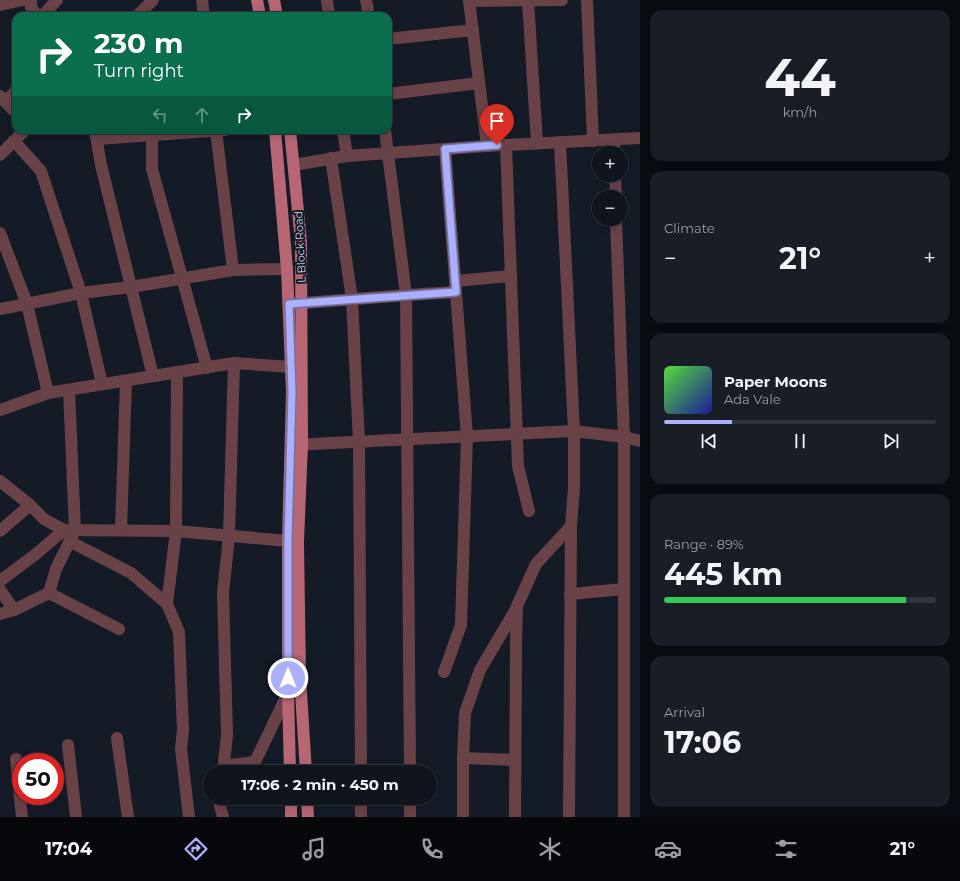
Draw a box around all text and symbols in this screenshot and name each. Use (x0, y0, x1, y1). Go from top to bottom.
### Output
text: 230 m (94, 26, 183, 60)
icon: right (28, 28, 80, 80)
text: 44 (764, 46, 836, 109)
text: Turn right (94, 60, 184, 82)
icon: left (149, 104, 171, 126)
icon: ahead (191, 104, 213, 126)
icon: right (233, 104, 255, 126)
pin (480, 104, 514, 145)
text: km/h (783, 104, 817, 120)
icon: arrive (486, 110, 508, 132)
map controls (592, 146, 628, 226)
button: + (592, 146, 628, 182)
button: − (592, 190, 628, 226)
street label: L Block Road (291, 211, 309, 283)
text: Climate (664, 220, 715, 236)
text: 21° (779, 240, 821, 277)
text: − (664, 245, 677, 272)
text: + (923, 245, 936, 272)
text: Paper Moons (724, 372, 827, 391)
text: Ada Vale (724, 391, 781, 407)
icon: previous (698, 430, 720, 452)
icon: pause (789, 430, 811, 452)
icon: next (880, 430, 902, 452)
text: Range · 89% (664, 536, 744, 552)
text: 445 km (664, 556, 783, 593)
position arrow (267, 657, 309, 699)
text: Arrival (664, 704, 705, 720)
text: 17:06 (664, 724, 741, 761)
speed limit sign: 50 (12, 753, 64, 805)
text: 17:06 · 2 min · 450 m (241, 775, 399, 794)
icon: directions (182, 835, 210, 863)
icon: music (300, 835, 328, 863)
icon: phone (418, 835, 446, 863)
icon: climate (536, 835, 564, 863)
icon: car (654, 835, 682, 863)
icon: filters (772, 835, 800, 863)
text: 17:04 (45, 838, 92, 860)
text: 21° (890, 838, 915, 860)

